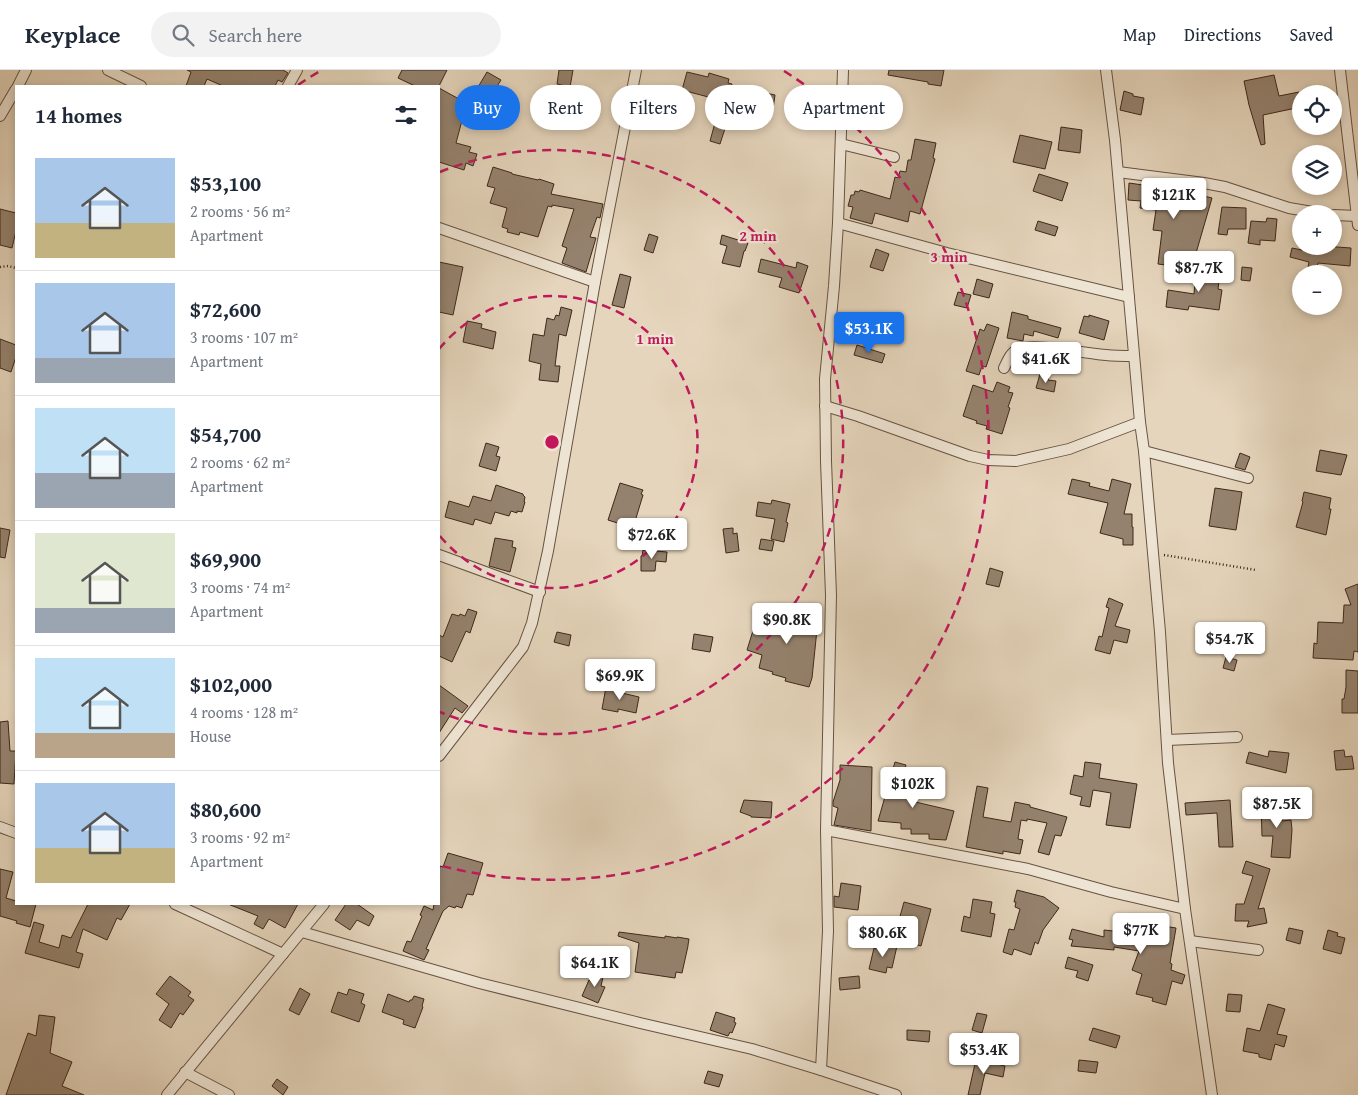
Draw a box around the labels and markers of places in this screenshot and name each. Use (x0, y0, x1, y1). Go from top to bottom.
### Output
pin: $121K (1139, 178, 1209, 220)
pin: $87.7K (1158, 250, 1240, 293)
pin: $53.1K (828, 312, 910, 354)
pin: $41.6K (1005, 342, 1087, 384)
centre of rings (543, 433, 561, 451)
pin: $72.6K (611, 518, 693, 560)
pin: $90.8K (746, 602, 828, 645)
pin: $54.7K (1189, 622, 1271, 664)
pin: $69.9K (579, 658, 661, 701)
pin: $102K (878, 766, 948, 809)
pin: $87.5K (1236, 786, 1318, 829)
pin: $77K (1111, 912, 1171, 955)
pin: $80.6K (842, 916, 924, 958)
pin: $64.1K (554, 946, 636, 988)
pin: $53.4K (943, 1032, 1025, 1075)

